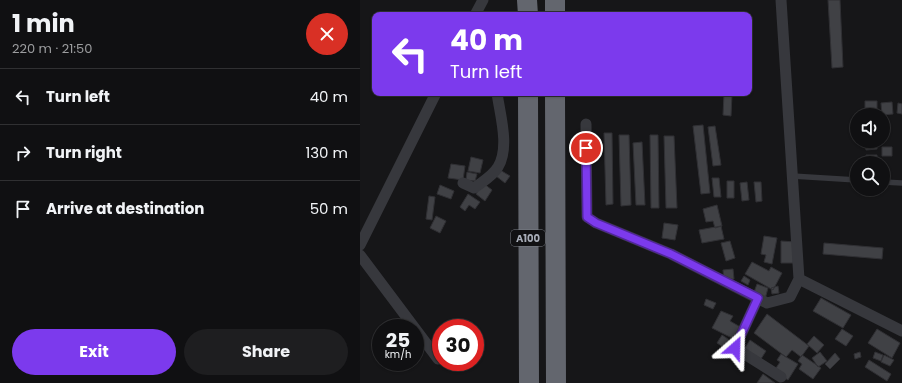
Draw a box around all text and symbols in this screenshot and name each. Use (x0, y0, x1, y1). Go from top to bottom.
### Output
text: 1 min (12, 7, 75, 40)
button: close (306, 13, 348, 55)
text: 40 m (450, 21, 523, 60)
icon: left (384, 28, 436, 80)
text: 220 m · 21:50 (12, 39, 92, 58)
text: Turn left (450, 59, 522, 84)
icon: left (12, 86, 34, 108)
text: Turn left (46, 86, 110, 107)
text: 40 m (310, 86, 348, 107)
map controls (850, 108, 890, 196)
button: sound (850, 108, 890, 148)
pin (569, 131, 603, 165)
icon: arrive (575, 137, 597, 159)
icon: right (12, 142, 34, 164)
text: Turn right (46, 142, 122, 163)
text: 130 m (305, 142, 348, 163)
button: search (850, 156, 890, 196)
icon: arrive (12, 198, 34, 220)
text: Arrive at destination (46, 198, 204, 219)
text: 50 m (310, 198, 348, 219)
road number: A100 (511, 230, 545, 246)
speed limit sign: 30 (432, 319, 484, 371)
text: 25 (386, 326, 410, 354)
position arrow (714, 327, 756, 369)
button: Exit (12, 329, 176, 375)
button: Share (184, 329, 348, 375)
text: km/h (385, 347, 411, 362)

